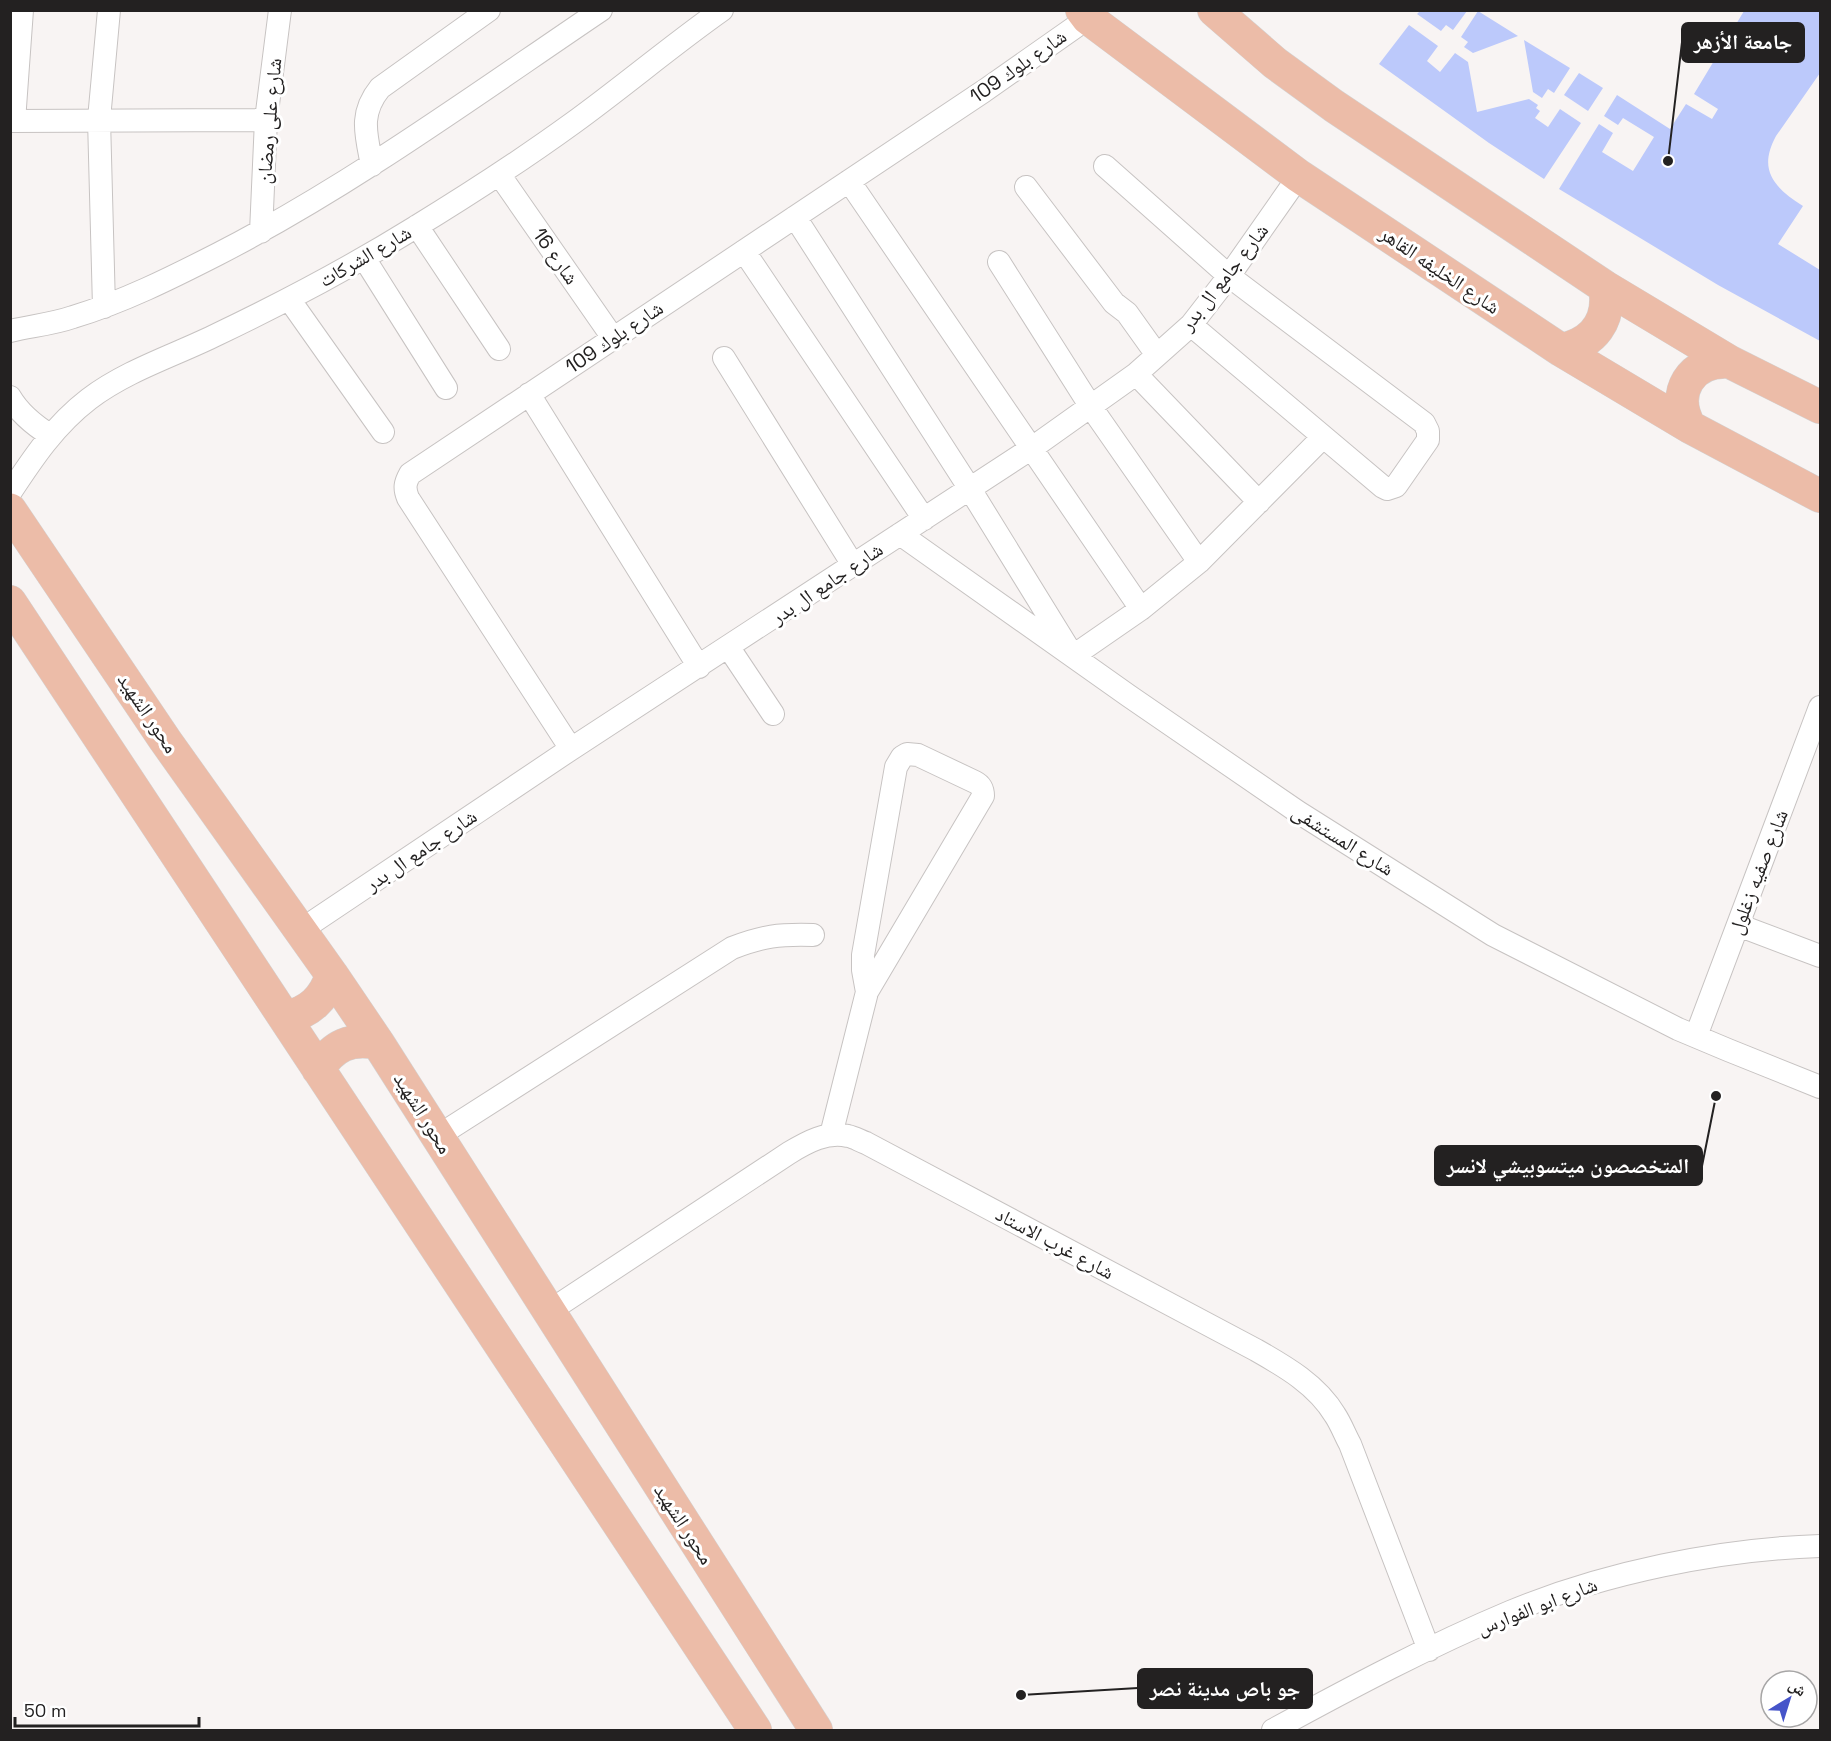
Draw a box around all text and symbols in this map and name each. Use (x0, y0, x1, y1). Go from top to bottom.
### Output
street label: شارع بلوك 109 (964, 23, 1072, 109)
callout: جامعة الأزهر (1682, 23, 1804, 62)
text: جامعة الأزهر (1693, 28, 1792, 55)
street label: شارع على رمضان (251, 57, 287, 185)
street label: شارع جامع ال بدر (1173, 218, 1274, 337)
street label: شارع الشركات (314, 219, 416, 293)
street label: شارع الخليفه القاهر (1374, 220, 1505, 320)
street label: شارع 16 (527, 222, 585, 290)
street label: شارع بلوك 109 (560, 295, 668, 379)
street label: شارع جامع ال بدر (765, 536, 888, 630)
street label: محور الشهيد (112, 668, 184, 758)
street label: شارع المستشفى (1287, 798, 1399, 882)
street label: شارع جامع ال بدر (359, 803, 482, 897)
street label: شارع صفيه زغلول (1722, 806, 1794, 938)
street label: محور الشهيد (388, 1067, 458, 1159)
callout: المتخصصون ميتسوبيشي لانسر (1435, 1146, 1702, 1185)
text: المتخصصون ميتسوبيشي لانسر (1446, 1152, 1689, 1182)
street label: شارع غرب الاستاد (991, 1201, 1119, 1285)
street label: محور الشهيد (648, 1479, 720, 1569)
street label: شارع ابو الفوارس (1473, 1571, 1601, 1641)
callout: جو باص مدينة نصر (1138, 1669, 1312, 1708)
north arrow (1759, 1669, 1819, 1729)
text: ش (1785, 1674, 1811, 1701)
text: جو باص مدينة نصر (1149, 1675, 1300, 1702)
scale bar (15, 1690, 200, 1728)
text: 50 m (24, 1699, 66, 1722)

